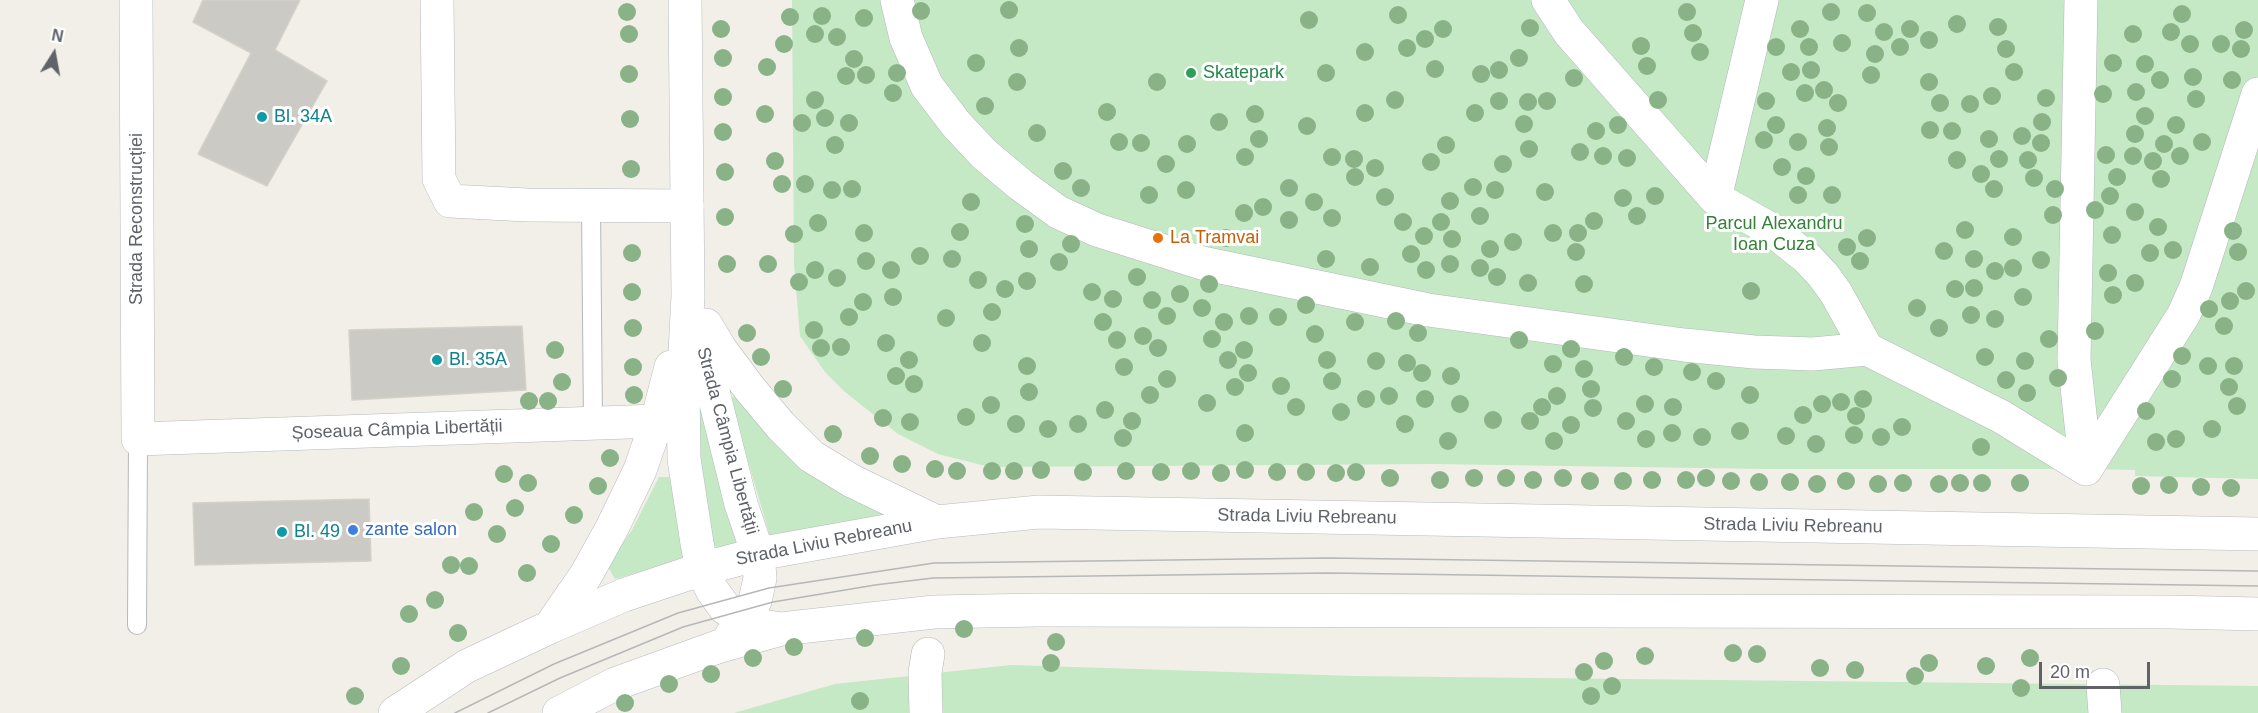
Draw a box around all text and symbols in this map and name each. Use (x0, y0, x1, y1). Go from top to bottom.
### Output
north arrow (24, 24, 84, 84)
text: N (50, 26, 65, 45)
place label: Skatepark (1203, 62, 1284, 84)
marker: Skatepark (1184, 66, 1198, 80)
place label: Bl. 34A (274, 106, 332, 128)
marker: Bl. 34A (255, 110, 269, 124)
street label: Strada Reconstrucției (126, 133, 148, 305)
park label: Parcul Alexandru Ioan Cuza (1705, 213, 1843, 256)
place label: La Tramvai (1170, 227, 1259, 249)
marker: La Tramvai (1151, 231, 1165, 245)
street label: Strada Câmpia Libertății (692, 345, 762, 537)
place label: Bl. 35A (449, 349, 507, 371)
marker: Bl. 35A (430, 353, 444, 367)
street label: Șoseaua Câmpia Libertății (291, 416, 503, 444)
street label: Strada Liviu Rebreanu (1217, 505, 1397, 529)
street label: Strada Liviu Rebreanu (1703, 514, 1883, 538)
street label: Strada Liviu Rebreanu (734, 515, 914, 571)
place label: zante salon (365, 519, 457, 541)
place label: Bl. 49 (294, 521, 340, 543)
marker: zante salon (346, 523, 360, 537)
marker: Bl. 49 (275, 525, 289, 539)
scale bar (2042, 650, 2153, 688)
text: 20 m (2050, 662, 2090, 682)

